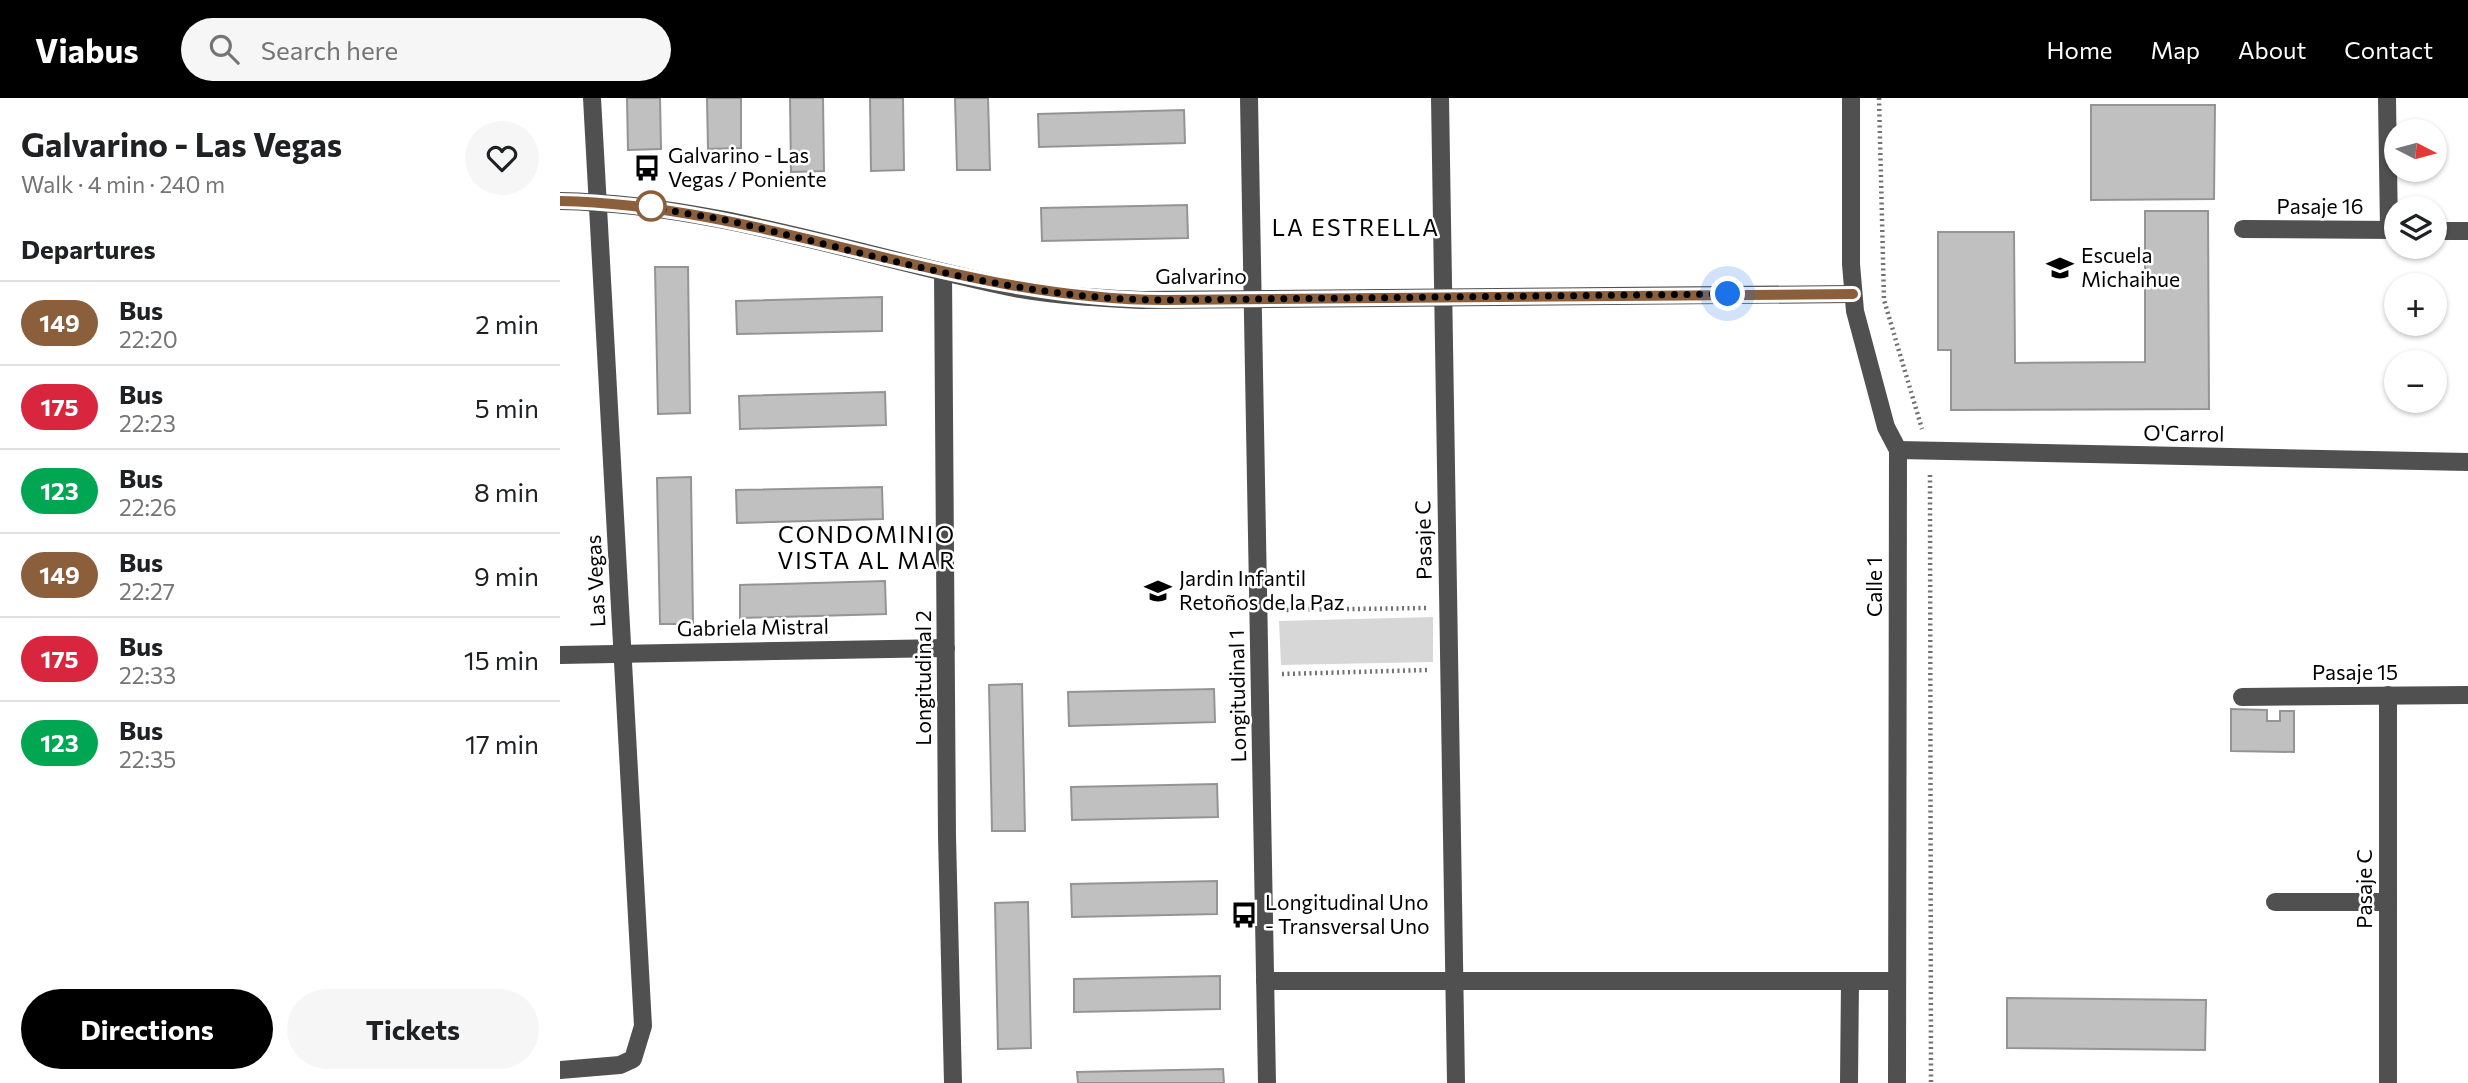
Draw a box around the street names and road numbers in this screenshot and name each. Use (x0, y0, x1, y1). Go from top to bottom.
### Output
street label: Pasaje 16 (2277, 193, 2363, 218)
street label: Galvarino (1155, 263, 1247, 288)
street label: O'Carrol (2143, 419, 2225, 446)
street label: Pasaje C (1409, 500, 1436, 580)
street label: Las Vegas (580, 534, 609, 628)
street label: Calle 1 (1861, 557, 1886, 617)
street label: Longitudinal 2 (910, 610, 935, 746)
street label: Gabriela Mistral (677, 613, 829, 640)
street label: Longitudinal 1 (1223, 630, 1250, 763)
street label: Pasaje 15 (2312, 659, 2398, 684)
street label: Pasaje C (2351, 849, 2376, 929)

